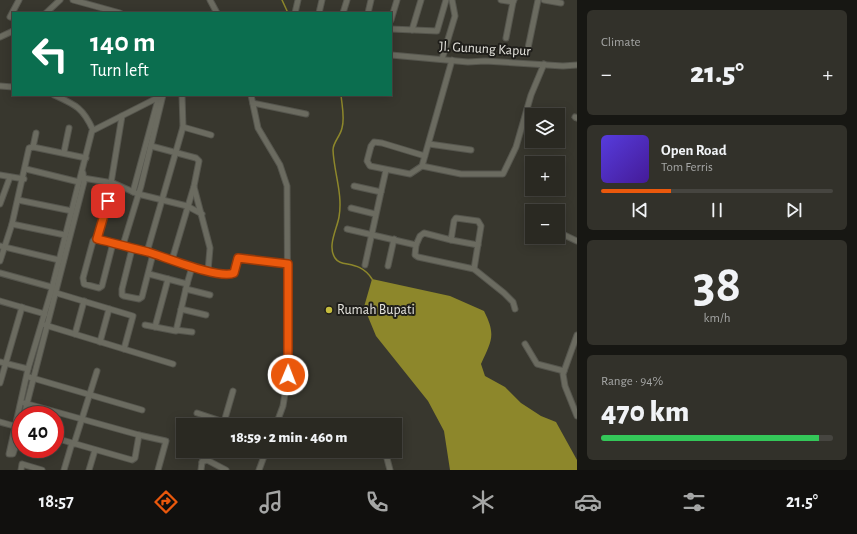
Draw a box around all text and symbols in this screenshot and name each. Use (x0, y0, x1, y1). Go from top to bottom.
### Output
icon: left (24, 28, 76, 80)
text: 140 m (90, 29, 156, 57)
text: Climate (601, 36, 640, 49)
street label: Jl. Gunung Kapur (439, 40, 532, 58)
text: 21.5° (690, 58, 744, 88)
text: Turn left (90, 62, 149, 80)
text: − (601, 63, 612, 85)
text: + (822, 63, 833, 85)
map controls (525, 108, 565, 244)
button: layers (525, 108, 565, 148)
text: Open Road (661, 143, 727, 158)
button: + (525, 156, 565, 196)
text: Tom Ferris (661, 161, 713, 174)
pin (91, 184, 125, 218)
icon: arrive (97, 190, 119, 212)
icon: previous (629, 199, 651, 221)
icon: pause (706, 199, 728, 221)
icon: next (783, 199, 805, 221)
button: − (525, 204, 565, 244)
text: 38 (693, 259, 741, 311)
place label: Rumah Bupati (337, 303, 415, 317)
marker: Rumah Bupati (324, 305, 334, 315)
text: km/h (704, 312, 730, 325)
position arrow (267, 354, 309, 396)
text: Range · 94% (601, 375, 663, 388)
text: 470 km (601, 397, 689, 427)
speed limit sign: 40 (12, 406, 64, 458)
text: 18:59 · 2 min · 460 m (231, 430, 347, 445)
icon: directions (152, 488, 180, 516)
icon: music (257, 488, 285, 516)
icon: phone (363, 488, 391, 516)
icon: climate (469, 488, 497, 516)
icon: car (574, 488, 602, 516)
icon: filters (680, 488, 708, 516)
text: 18:57 (39, 493, 74, 511)
text: 21.5° (786, 493, 818, 511)

